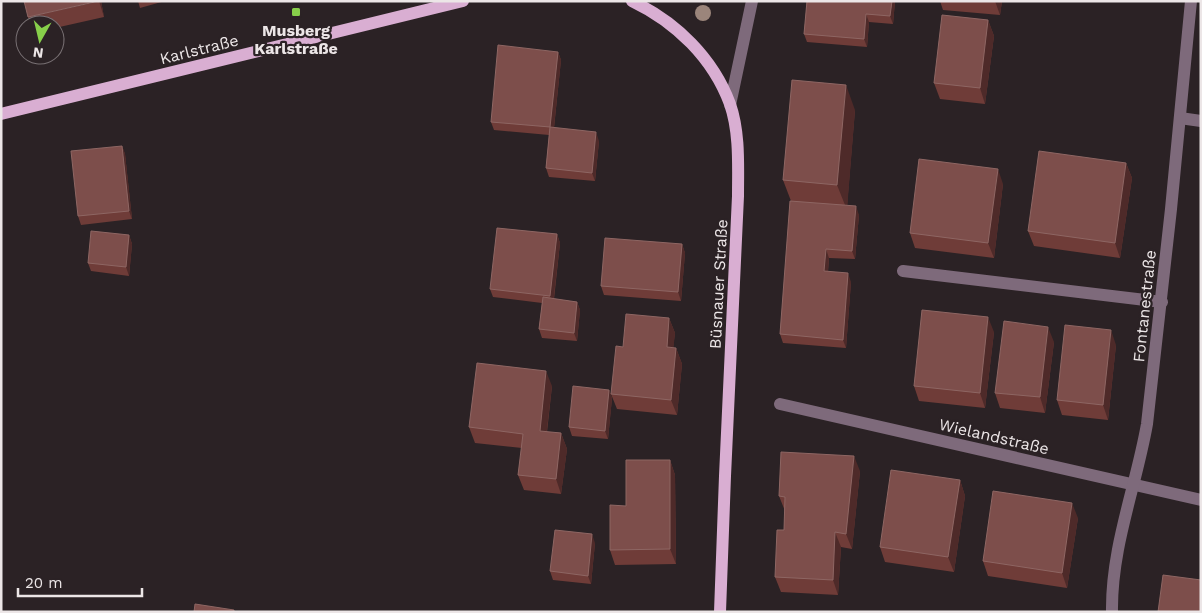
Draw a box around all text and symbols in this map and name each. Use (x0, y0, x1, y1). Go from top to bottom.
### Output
marker: Musberg Karlstraße (290, 6, 302, 18)
north arrow (15, 15, 65, 65)
place label: Musberg Karlstraße (254, 21, 338, 58)
street label: Karlstraße (158, 31, 240, 68)
text: N (32, 44, 44, 62)
street label: Büsnauer Straße (706, 219, 731, 349)
street label: Fontanestraße (1129, 249, 1160, 363)
street label: Wielandstraße (937, 415, 1051, 458)
scale bar (18, 566, 141, 598)
text: 20 m (25, 574, 63, 592)

